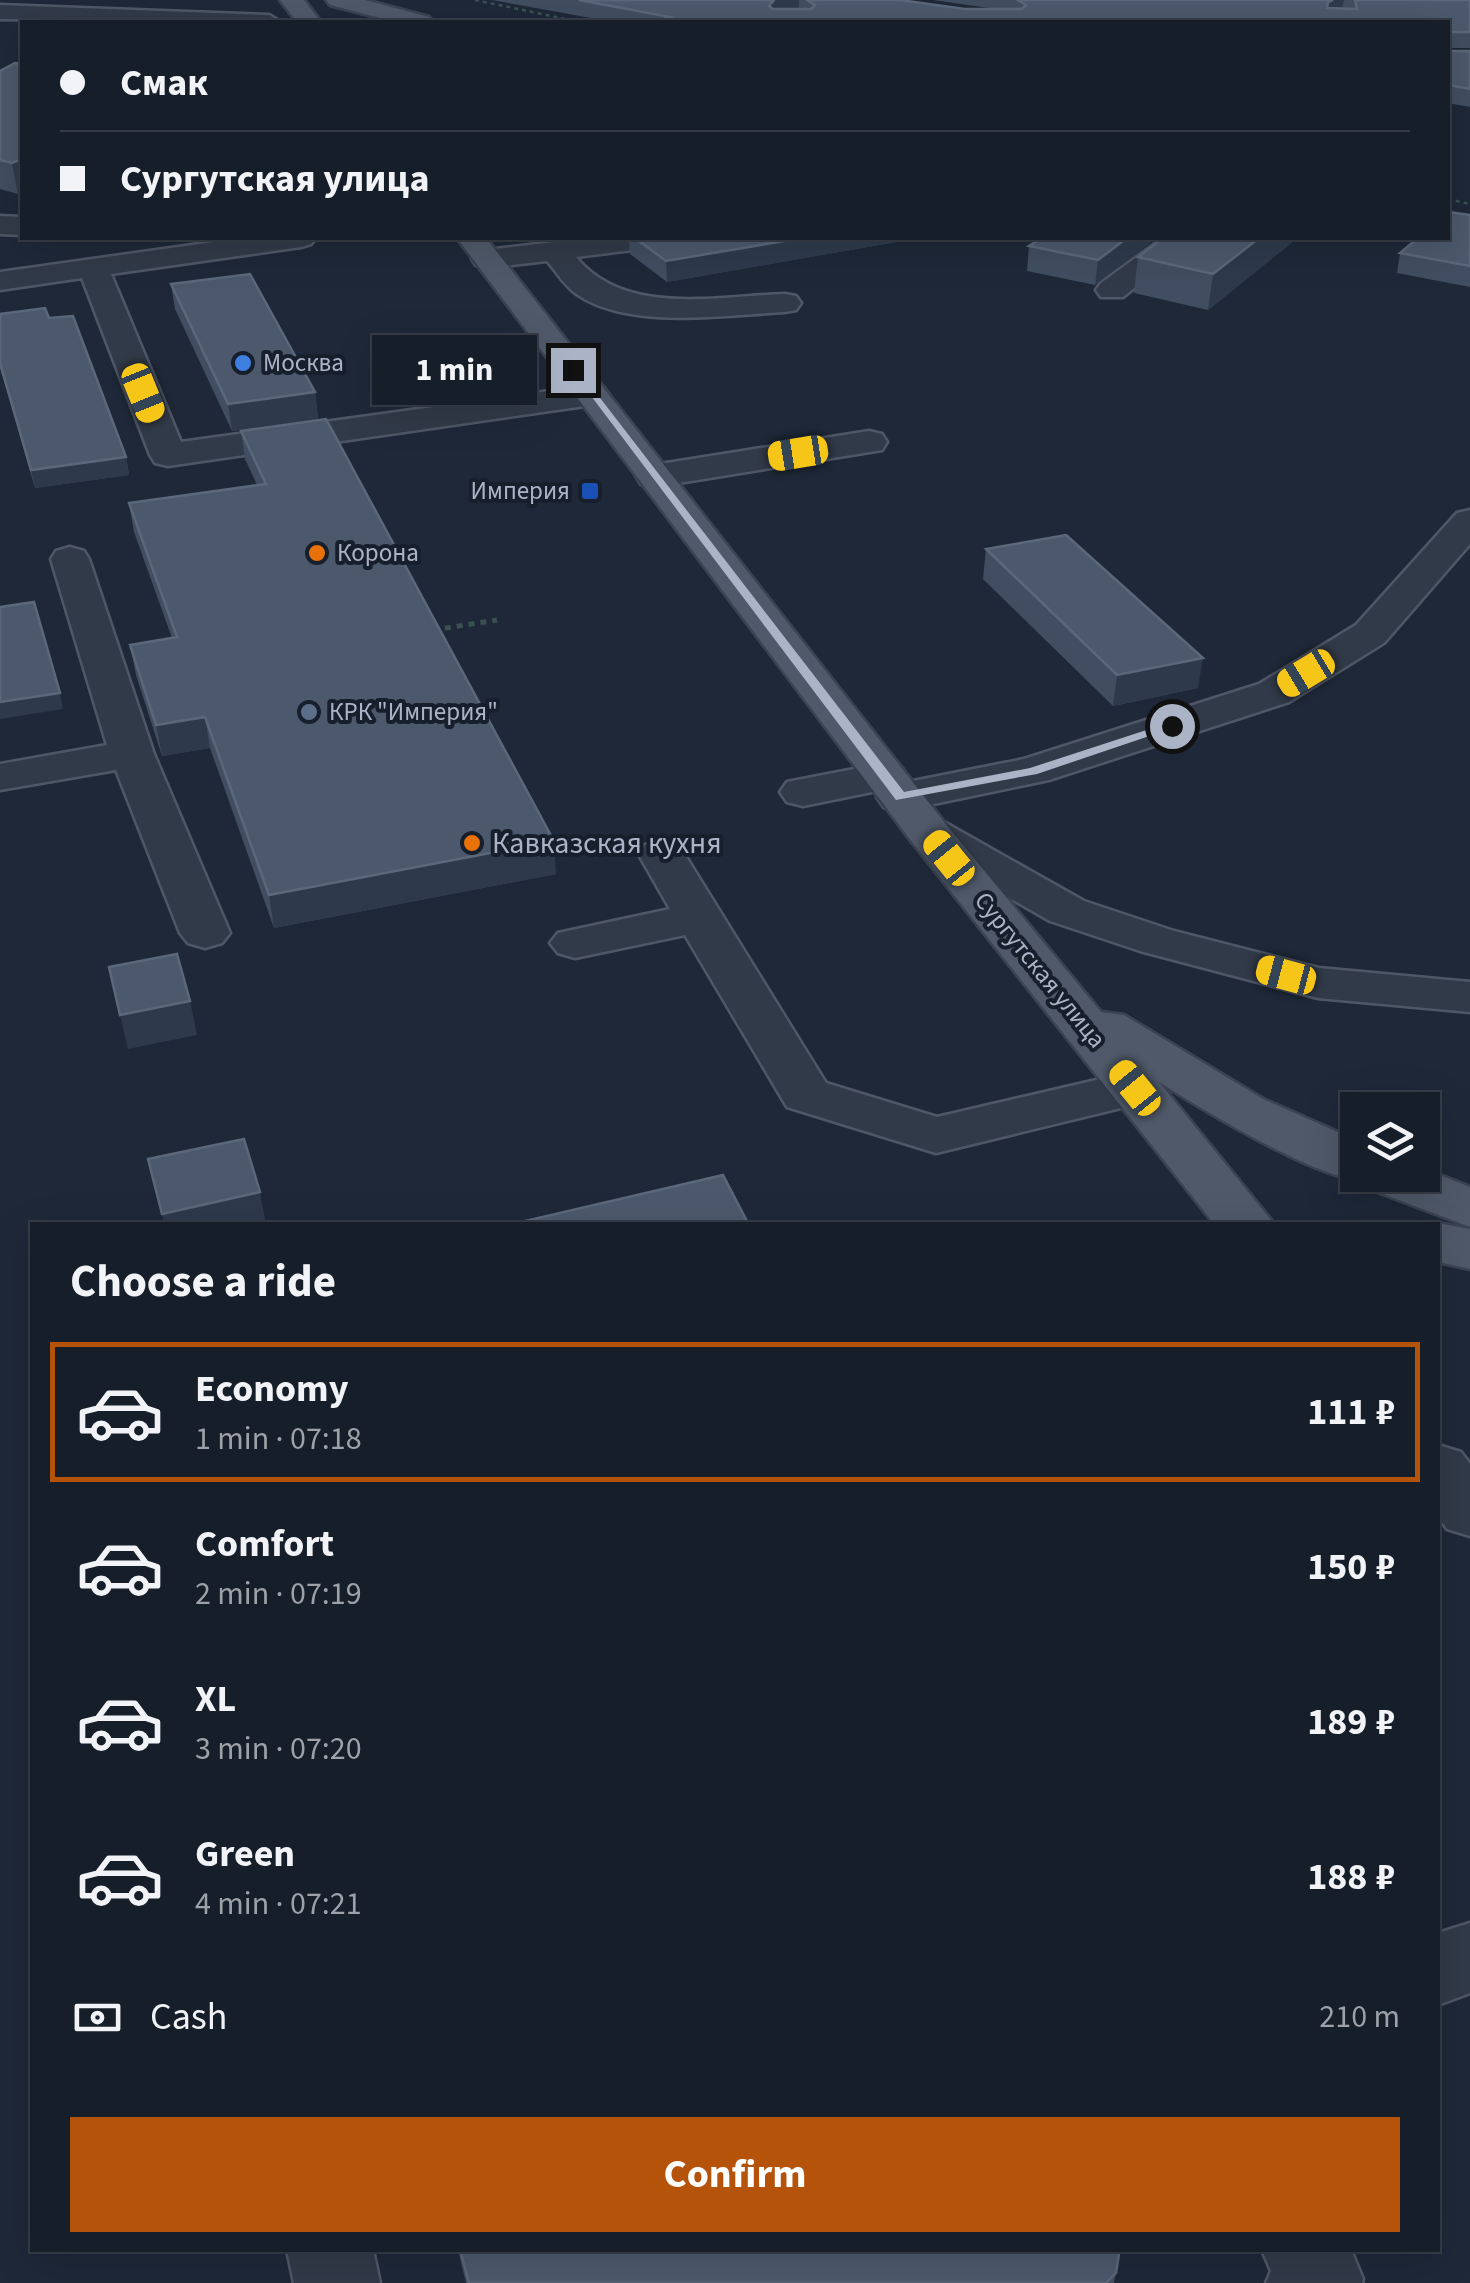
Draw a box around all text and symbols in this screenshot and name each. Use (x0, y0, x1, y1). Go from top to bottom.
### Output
text: Смак (120, 56, 208, 110)
text: Сургутская улица (120, 152, 429, 206)
callout: 1 min (373, 335, 538, 405)
place label: Москва (263, 345, 344, 381)
text: 1 min (416, 347, 493, 393)
route end (551, 348, 596, 393)
marker: Москва (232, 352, 254, 374)
car (118, 360, 168, 426)
car (766, 433, 830, 473)
place label: Империя (471, 473, 570, 509)
marker: Империя (579, 480, 601, 502)
place label: Корона (337, 535, 419, 571)
marker: Корона (306, 542, 328, 564)
car (1273, 645, 1339, 701)
place label: КРК "Империя" (329, 694, 498, 730)
marker: КРК "Империя" (298, 701, 320, 723)
route start (1150, 704, 1195, 749)
place label: Кавказская кухня (492, 822, 722, 865)
car (918, 825, 980, 891)
marker: Кавказская кухня (461, 832, 483, 854)
street label: Сургутская улица (966, 884, 1114, 1056)
car (1253, 953, 1319, 997)
car (1104, 1055, 1166, 1121)
map controls (1340, 1092, 1440, 1192)
button: layers (1340, 1092, 1440, 1192)
text: Choose a ride (70, 1250, 336, 1314)
text: Economy (195, 1362, 348, 1416)
icon: car (75, 1367, 165, 1457)
text: 111 ₽ (1307, 1385, 1395, 1439)
text: 1 min · 07:18 (195, 1416, 362, 1462)
text: Comfort (195, 1517, 334, 1571)
icon: car (75, 1522, 165, 1612)
text: 150 ₽ (1307, 1540, 1395, 1594)
text: 2 min · 07:19 (195, 1571, 362, 1617)
text: XL (195, 1672, 236, 1726)
icon: car (75, 1677, 165, 1767)
text: 189 ₽ (1307, 1695, 1395, 1749)
text: 3 min · 07:20 (195, 1726, 362, 1772)
text: Green (195, 1827, 295, 1881)
icon: car (75, 1832, 165, 1922)
text: 188 ₽ (1307, 1850, 1395, 1904)
text: 4 min · 07:21 (195, 1881, 362, 1927)
icon: cash (70, 1990, 125, 2045)
text: Cash (150, 1990, 227, 2044)
text: 210 m (1319, 1994, 1400, 2040)
button: Confirm (70, 2117, 1400, 2232)

